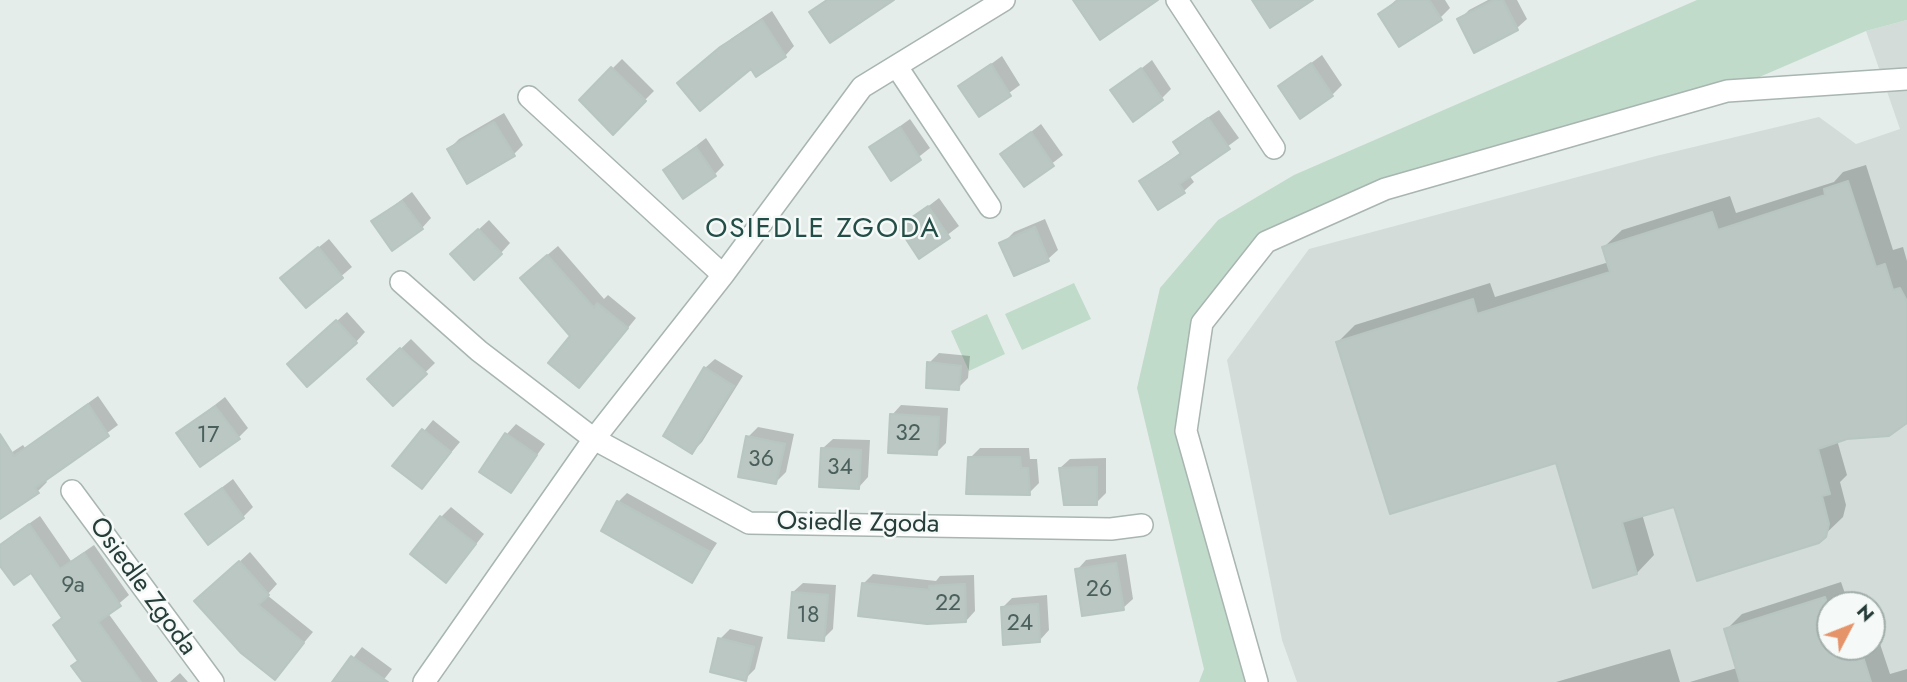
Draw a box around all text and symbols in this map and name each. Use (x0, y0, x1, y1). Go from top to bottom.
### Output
district label: OSIEDLE ZGODA (707, 213, 939, 247)
house number: 32 (895, 420, 921, 448)
house number: 17 (197, 422, 219, 450)
house number: 36 (748, 446, 774, 474)
house number: 34 (827, 454, 853, 482)
street label: Osiedle Zgoda (776, 507, 940, 541)
street label: Osiedle Zgoda (82, 512, 202, 662)
house number: 9a (61, 572, 85, 600)
house number: 26 (1086, 576, 1112, 604)
house number: 22 (935, 590, 961, 618)
north arrow (1816, 591, 1886, 661)
text: N (1850, 598, 1881, 628)
house number: 18 (797, 602, 819, 630)
house number: 24 (1007, 610, 1033, 638)

